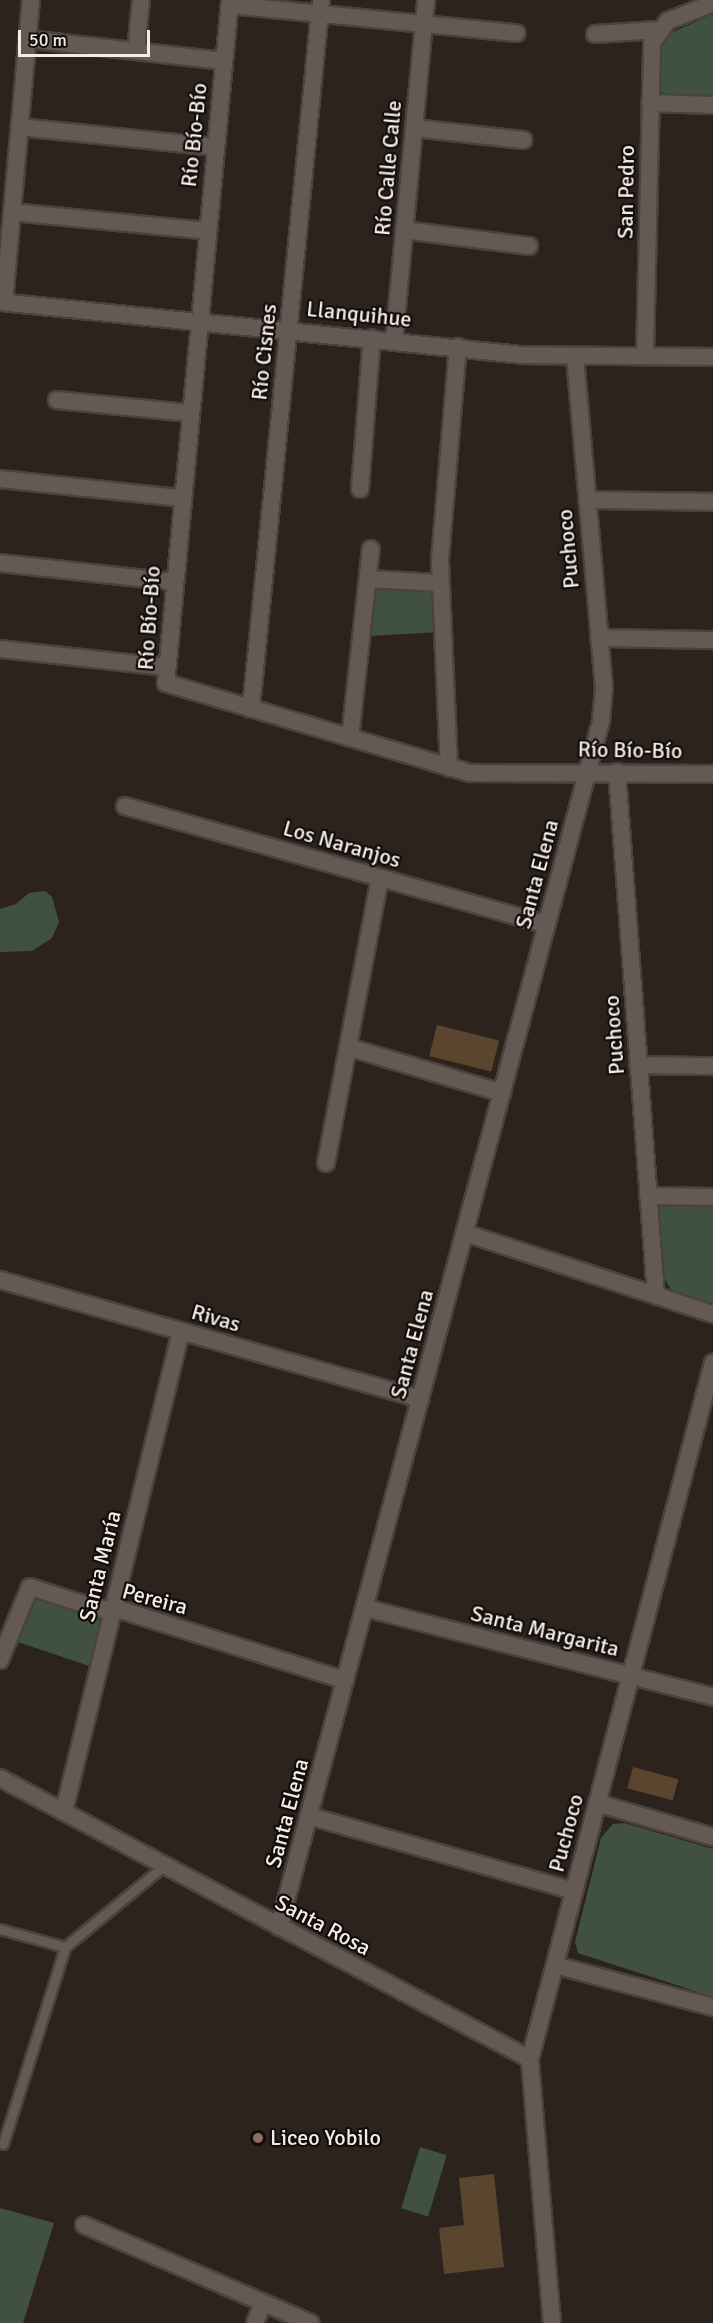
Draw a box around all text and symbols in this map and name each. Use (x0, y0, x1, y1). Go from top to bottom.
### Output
scale bar (21, 18, 153, 56)
text: 50 m (29, 29, 67, 51)
street label: Río Bío-Bío (175, 82, 213, 188)
street label: Río Calle Calle (369, 99, 407, 237)
street label: San Pedro (612, 145, 640, 239)
street label: Llanquihue (305, 295, 413, 333)
street label: Río Cisnes (246, 302, 282, 402)
street label: Puchoco (551, 508, 585, 590)
street label: Río Bío-Bío (132, 565, 166, 671)
street label: Río Bío-Bío (577, 736, 683, 764)
street label: Los Naranjos (280, 815, 404, 873)
street label: Santa Elena (510, 817, 564, 931)
street label: Puchoco (598, 994, 630, 1076)
street label: Santa Elena (385, 1287, 439, 1401)
street label: Rivas (188, 1298, 244, 1338)
street label: Santa María (73, 1508, 127, 1624)
street label: Pereira (119, 1578, 191, 1620)
street label: Santa Margarita (468, 1600, 622, 1662)
street label: Santa Elena (260, 1756, 314, 1870)
street label: Puchoco (543, 1791, 589, 1875)
street label: Santa Rosa (271, 1889, 375, 1961)
place label: Liceo Yobilo (270, 2125, 381, 2151)
marker: Liceo Yobilo (251, 2131, 265, 2145)

